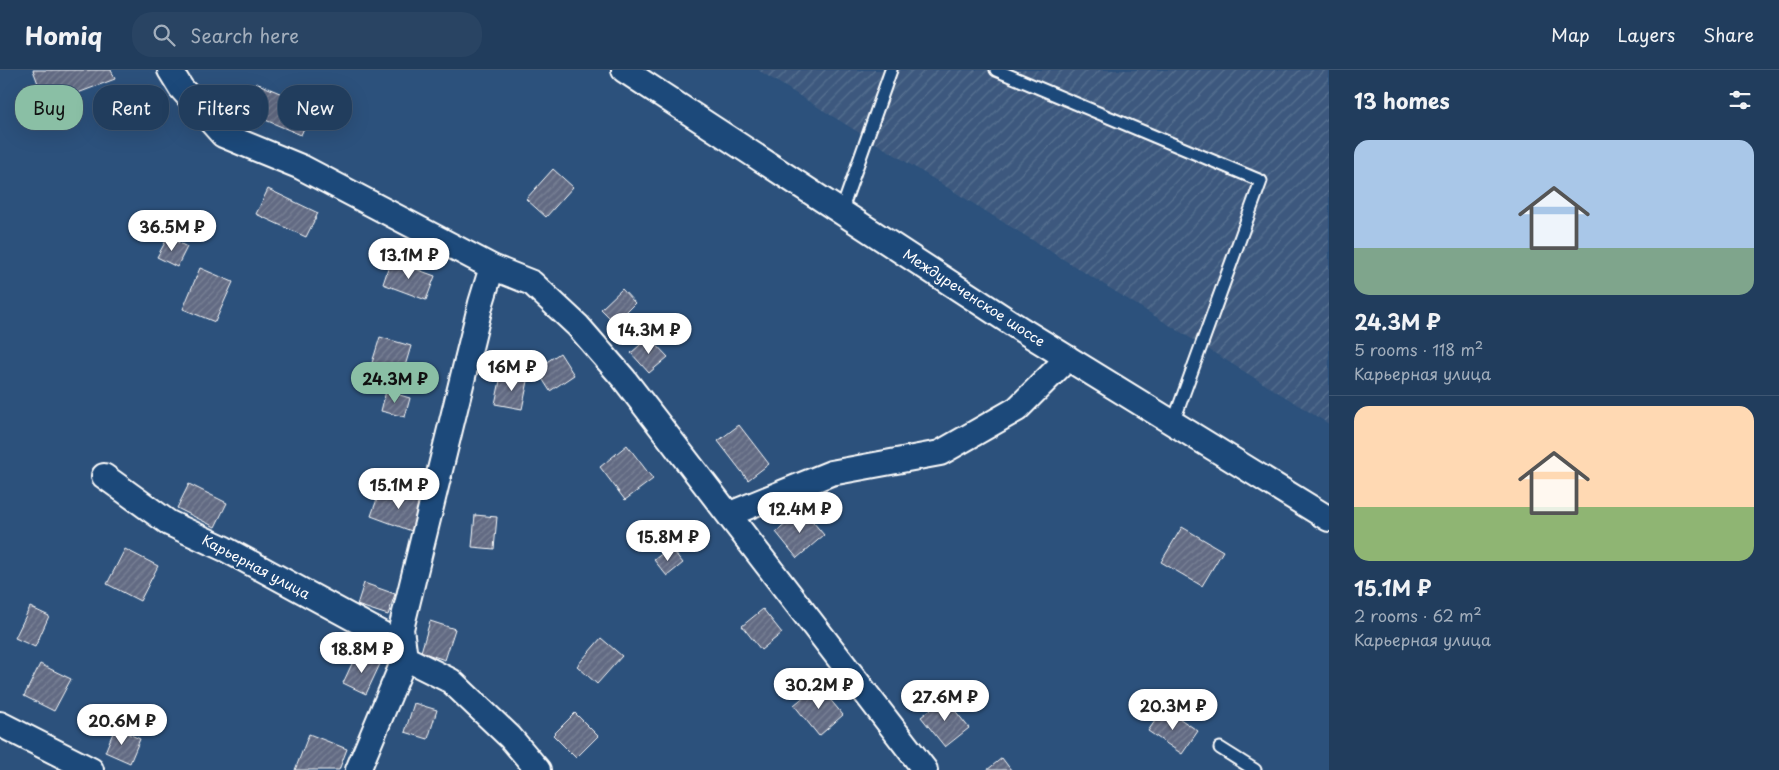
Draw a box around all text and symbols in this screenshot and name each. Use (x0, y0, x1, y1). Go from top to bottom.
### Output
search box (132, 12, 482, 57)
text: Homiq (25, 17, 102, 53)
icon: search (150, 21, 178, 49)
text: Search here (190, 21, 299, 49)
text: Map (1551, 21, 1590, 48)
text: Layers (1618, 21, 1675, 48)
text: Share (1703, 21, 1754, 48)
text: 13 homes (1354, 84, 1450, 116)
chip: Buy (15, 85, 83, 130)
chip: Rent (93, 85, 169, 130)
chip: Filters (179, 85, 268, 130)
chip: New (278, 85, 352, 130)
icon: filters (1726, 86, 1754, 114)
icon: home (1509, 173, 1599, 263)
pin: 36.5M ₽ (126, 210, 218, 252)
text: 36.5M ₽ (139, 214, 205, 238)
pin: 13.1M ₽ (363, 238, 455, 280)
text: 13.1M ₽ (379, 242, 439, 266)
street label: Междуреченское шоссе (899, 244, 1050, 352)
text: 24.3M ₽ (1354, 305, 1441, 337)
pin: 14.3M ₽ (603, 312, 695, 355)
text: 14.3M ₽ (618, 317, 680, 341)
text: 5 rooms · 118 m² (1354, 337, 1483, 361)
pin: 16M ₽ (477, 350, 547, 392)
text: 16M ₽ (488, 354, 536, 378)
text: Карьерная улица (1354, 361, 1491, 385)
pin: 24.3M ₽ (349, 362, 441, 404)
text: 24.3M ₽ (362, 366, 428, 390)
icon: home (1509, 438, 1599, 528)
pin: 15.1M ₽ (353, 468, 445, 510)
text: 15.1M ₽ (370, 472, 429, 496)
pin: 12.4M ₽ (754, 492, 846, 534)
text: 12.4M ₽ (769, 496, 831, 520)
pin: 15.8M ₽ (622, 520, 714, 562)
text: 15.8M ₽ (637, 524, 699, 548)
street label: Карьерная улица (198, 529, 314, 604)
text: 15.1M ₽ (1354, 571, 1431, 603)
text: 2 rooms · 62 m² (1354, 603, 1482, 627)
text: Карьерная улица (1354, 627, 1491, 651)
pin: 18.8M ₽ (316, 632, 408, 674)
text: 18.8M ₽ (331, 636, 393, 660)
pin: 30.2M ₽ (773, 668, 865, 710)
text: 30.2M ₽ (785, 672, 853, 696)
pin: 27.6M ₽ (899, 680, 991, 722)
text: 27.6M ₽ (912, 684, 978, 708)
pin: 20.3M ₽ (1127, 688, 1219, 731)
text: 20.3M ₽ (1139, 693, 1207, 717)
pin: 20.6M ₽ (76, 704, 168, 746)
text: 20.6M ₽ (88, 708, 156, 732)

